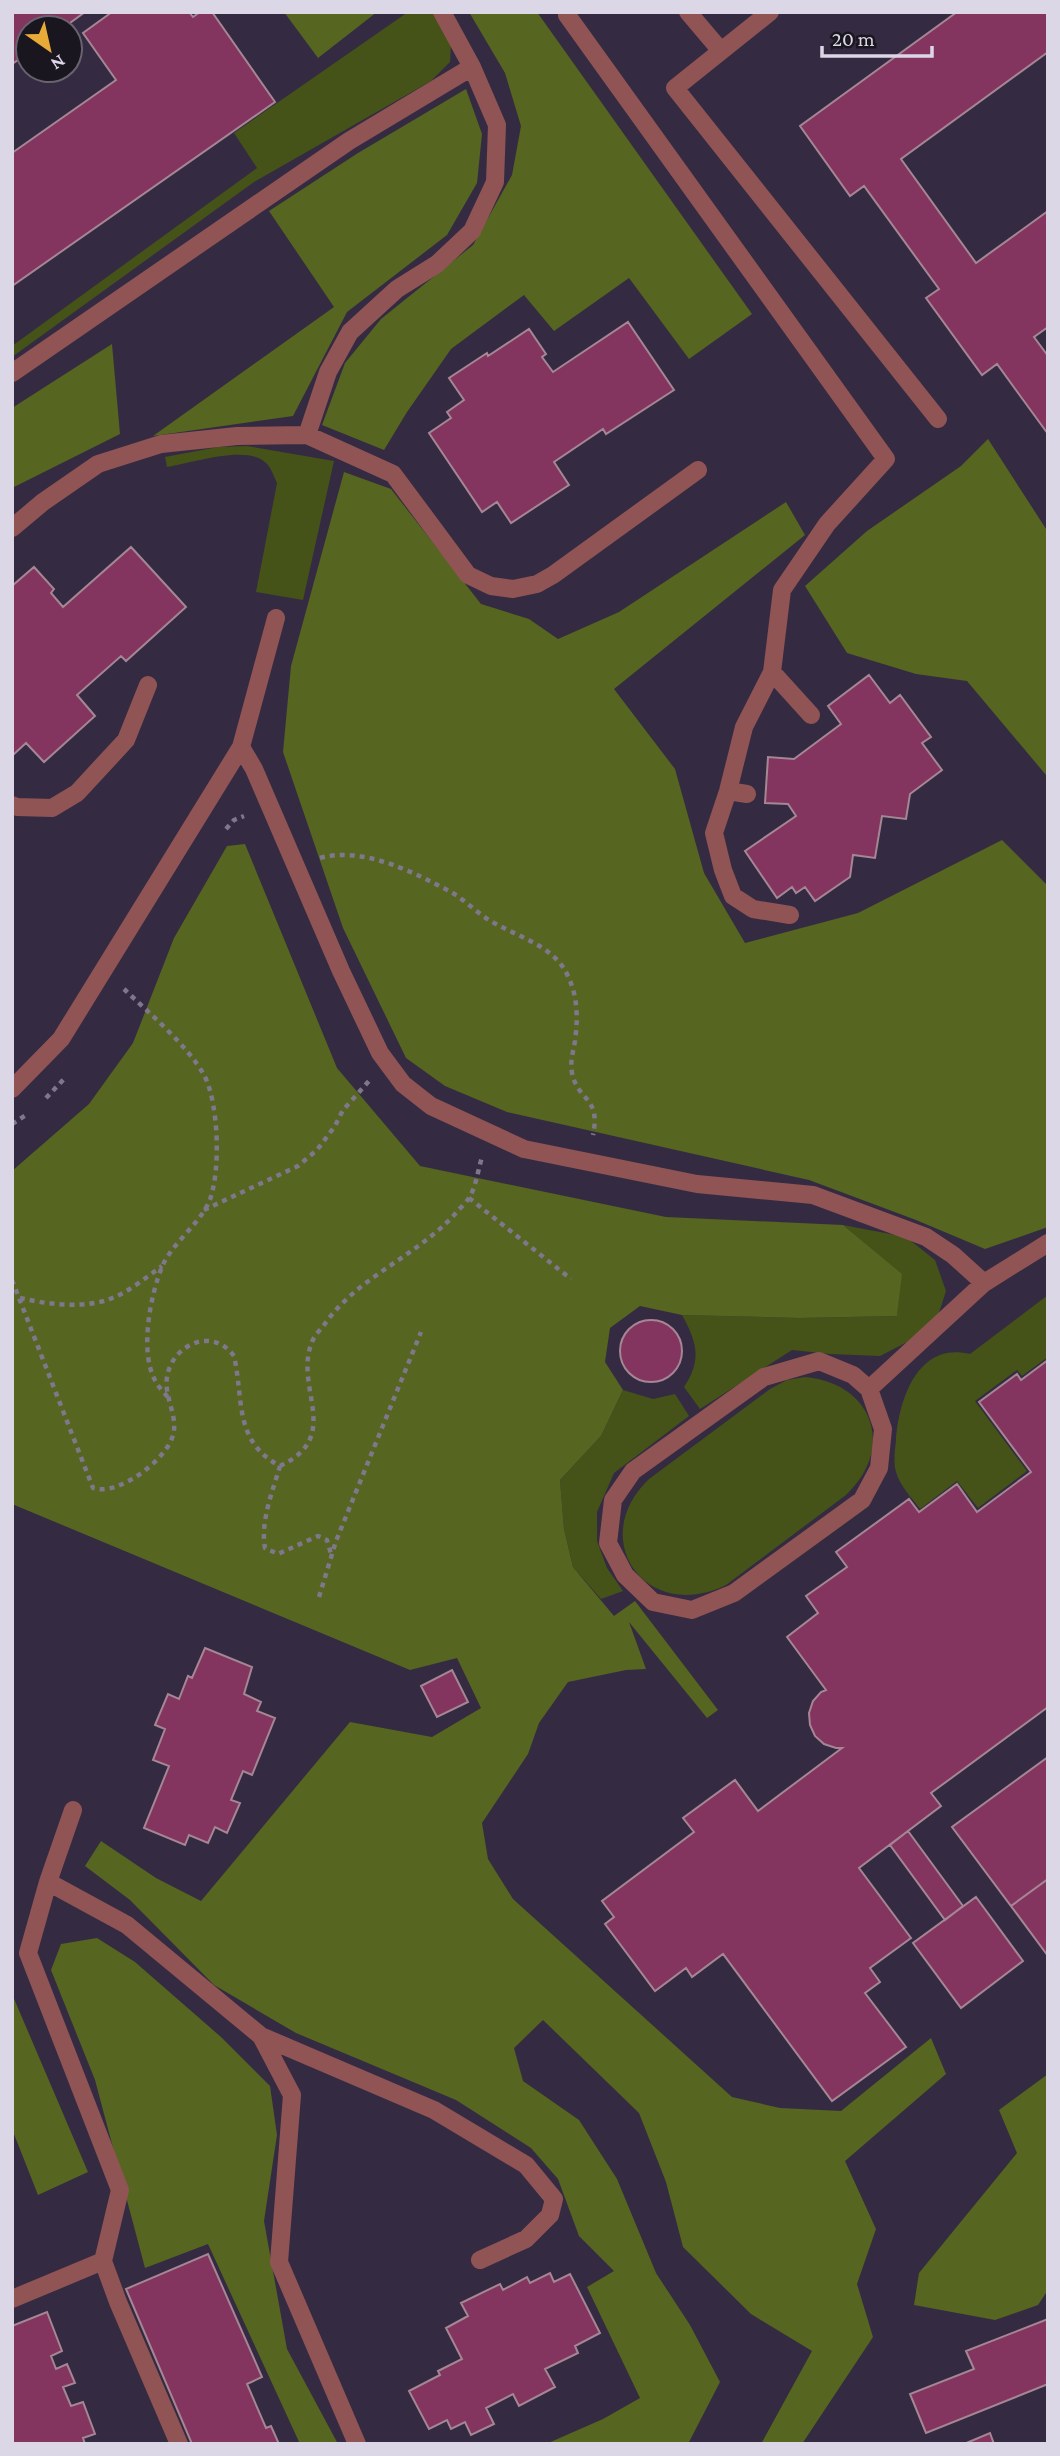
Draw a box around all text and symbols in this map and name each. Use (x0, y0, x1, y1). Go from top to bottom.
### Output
north arrow (14, 14, 84, 84)
scale bar (822, 14, 932, 58)
text: 20 m (832, 27, 875, 51)
text: N (47, 50, 69, 75)

